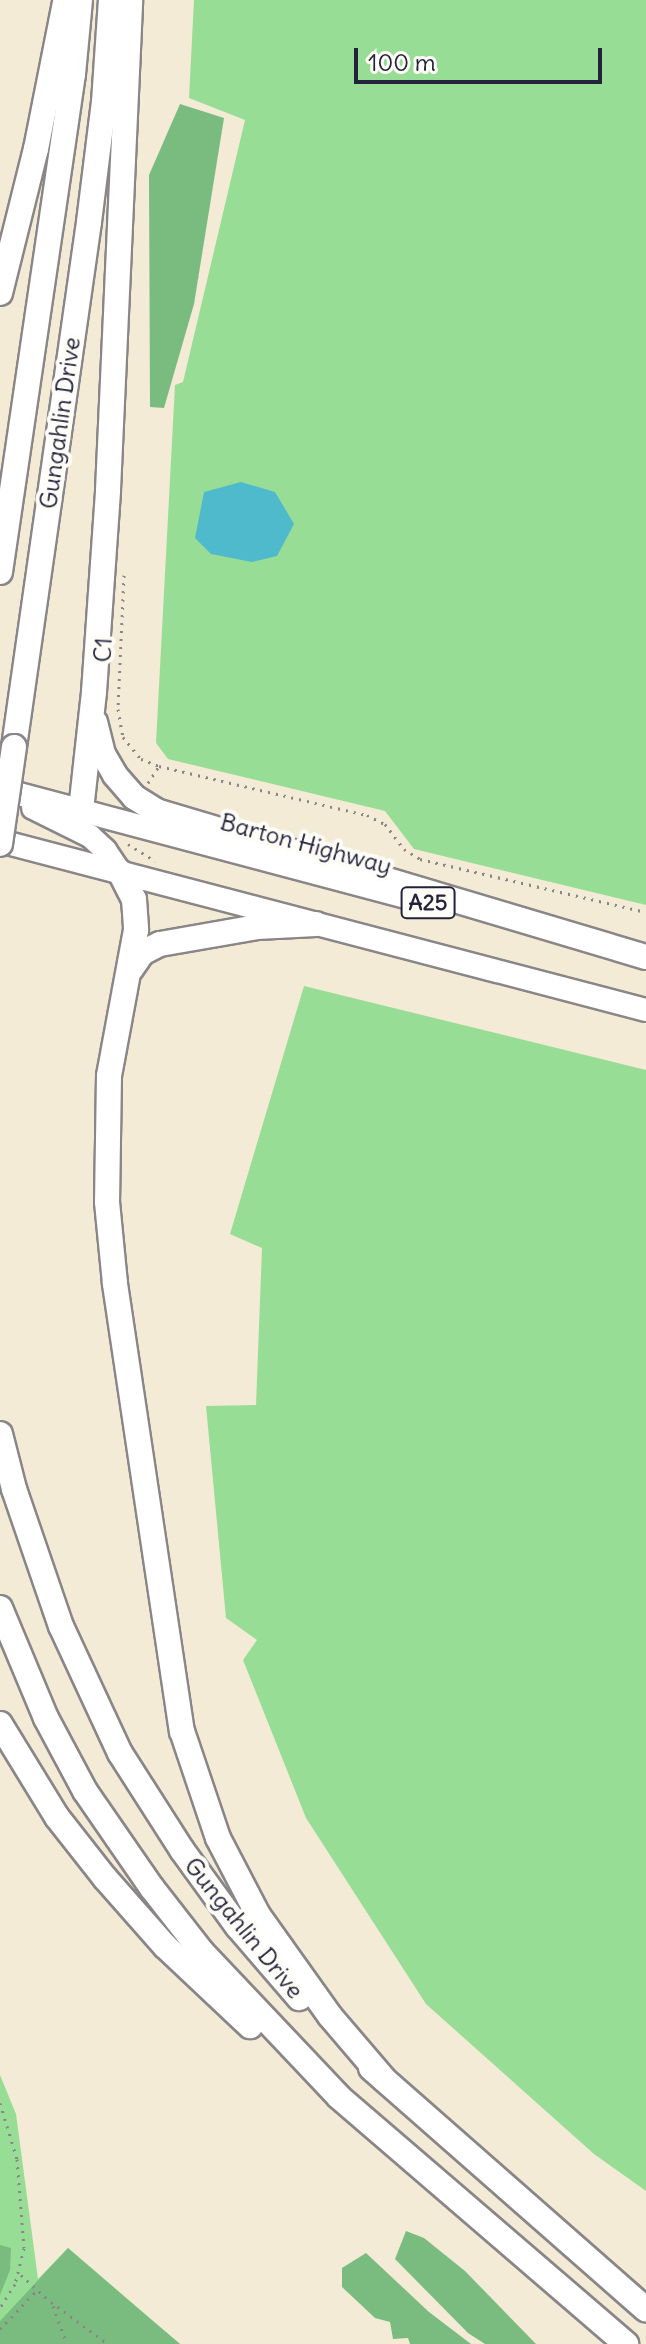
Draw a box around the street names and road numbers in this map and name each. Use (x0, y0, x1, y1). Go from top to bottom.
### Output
street label: Gungahlin Drive (34, 335, 86, 511)
street label: C1 (88, 637, 118, 663)
street label: Barton Highway (217, 807, 395, 881)
road number: A25 (400, 885, 456, 921)
street label: Gungahlin Drive (178, 1852, 310, 2004)

